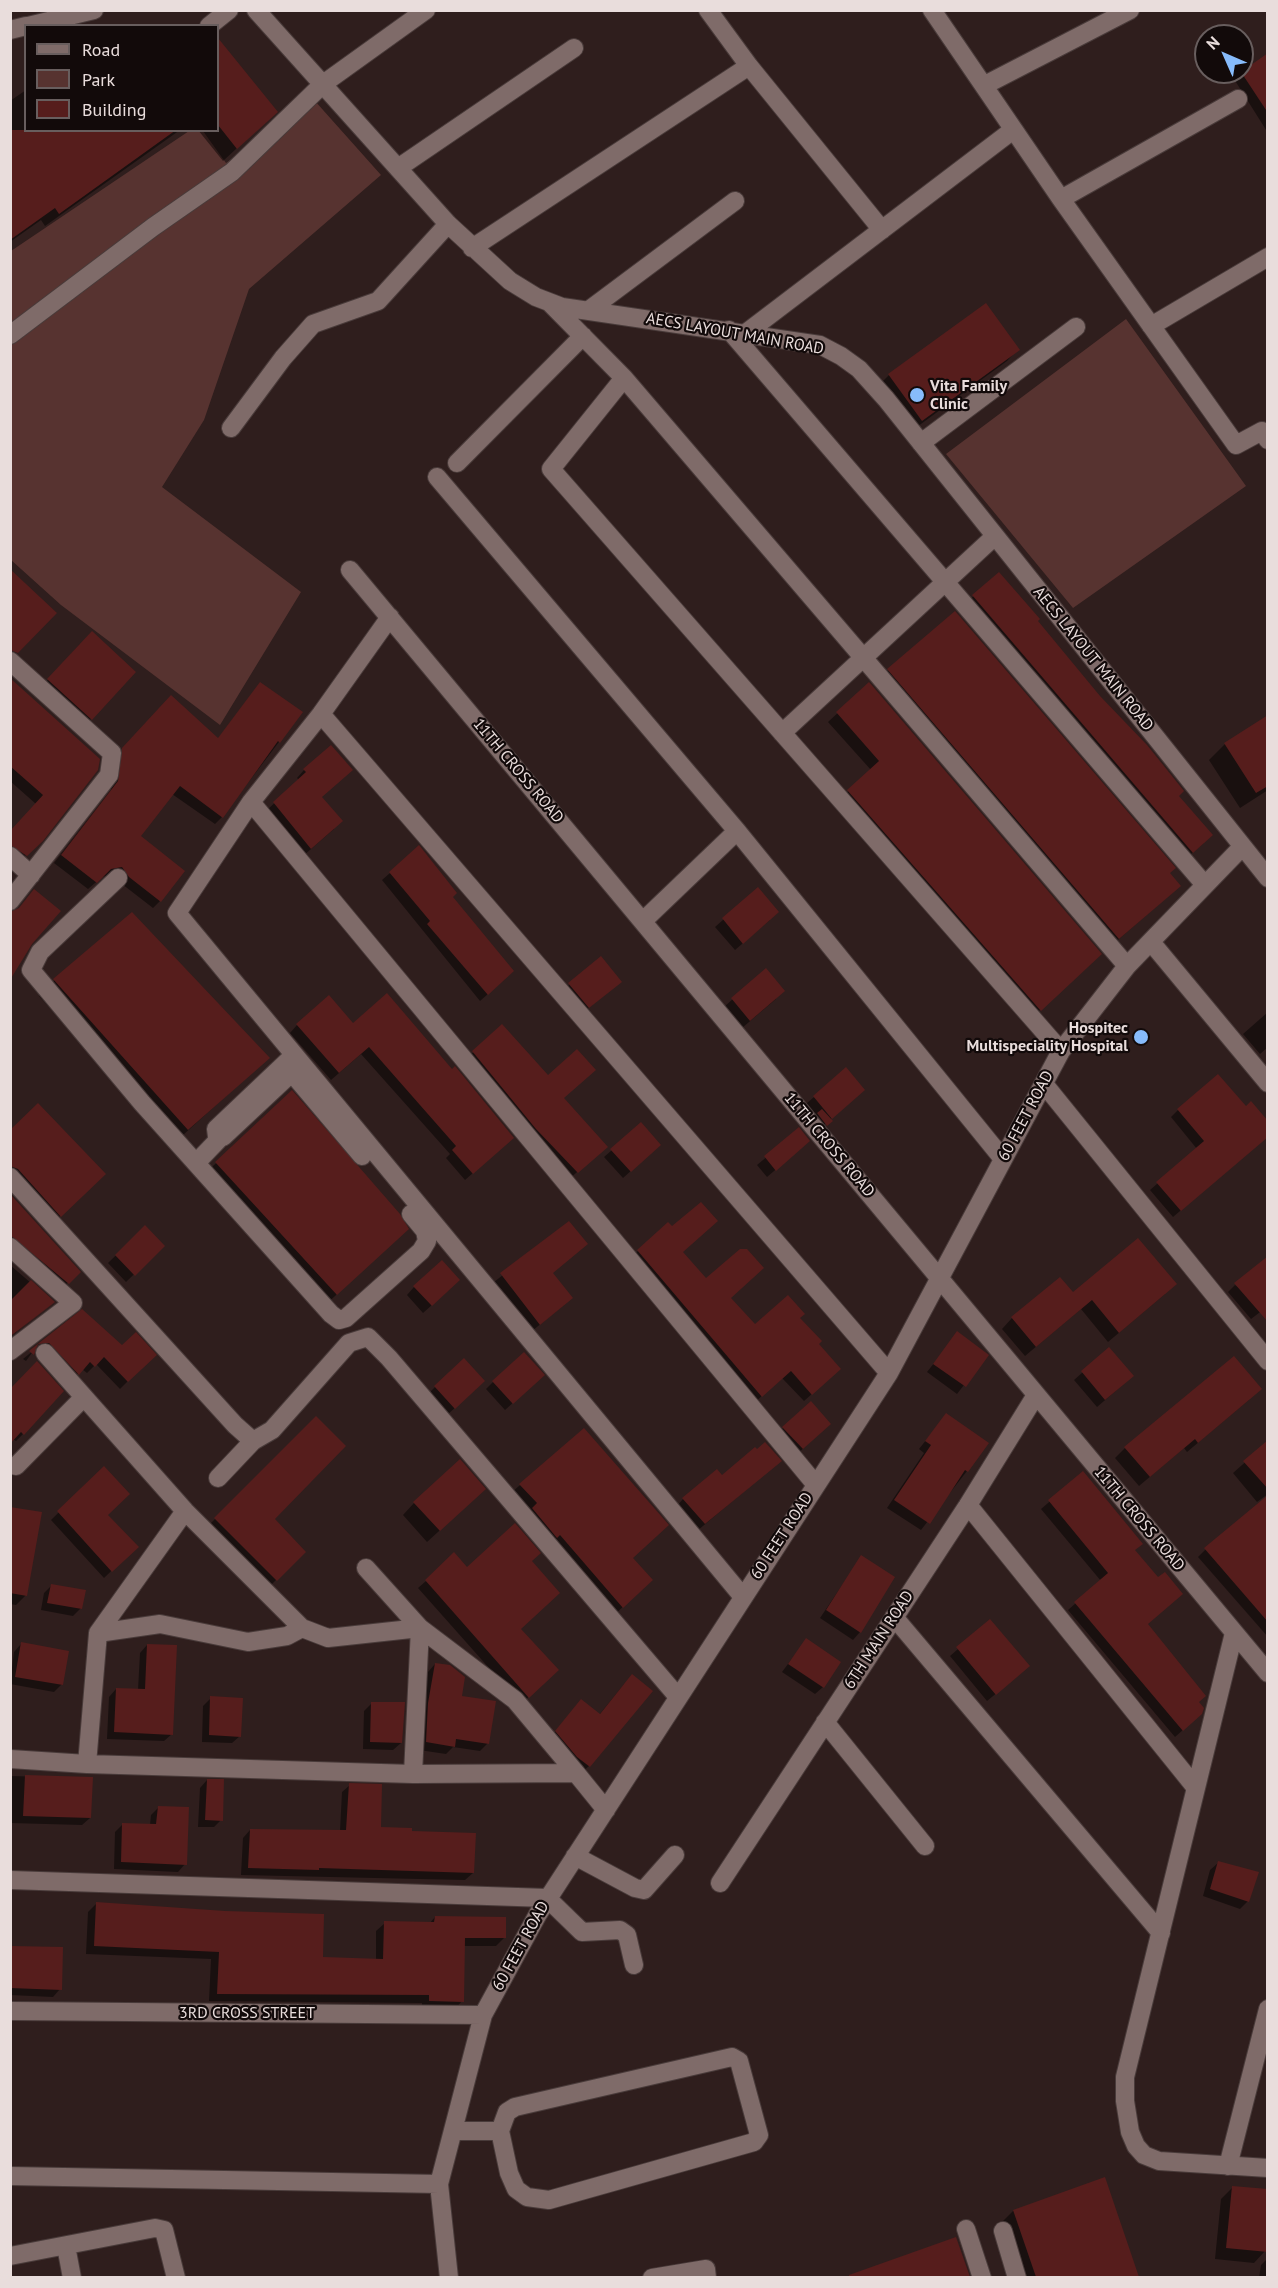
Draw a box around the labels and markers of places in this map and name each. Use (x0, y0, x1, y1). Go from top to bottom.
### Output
place label: Vita Family Clinic (930, 376, 1007, 414)
marker: Vita Family Clinic (908, 386, 926, 404)
place label: Hospitec Multispeciality Hospital (967, 1018, 1128, 1056)
marker: Hospitec Multispeciality Hospital (1132, 1028, 1150, 1046)

